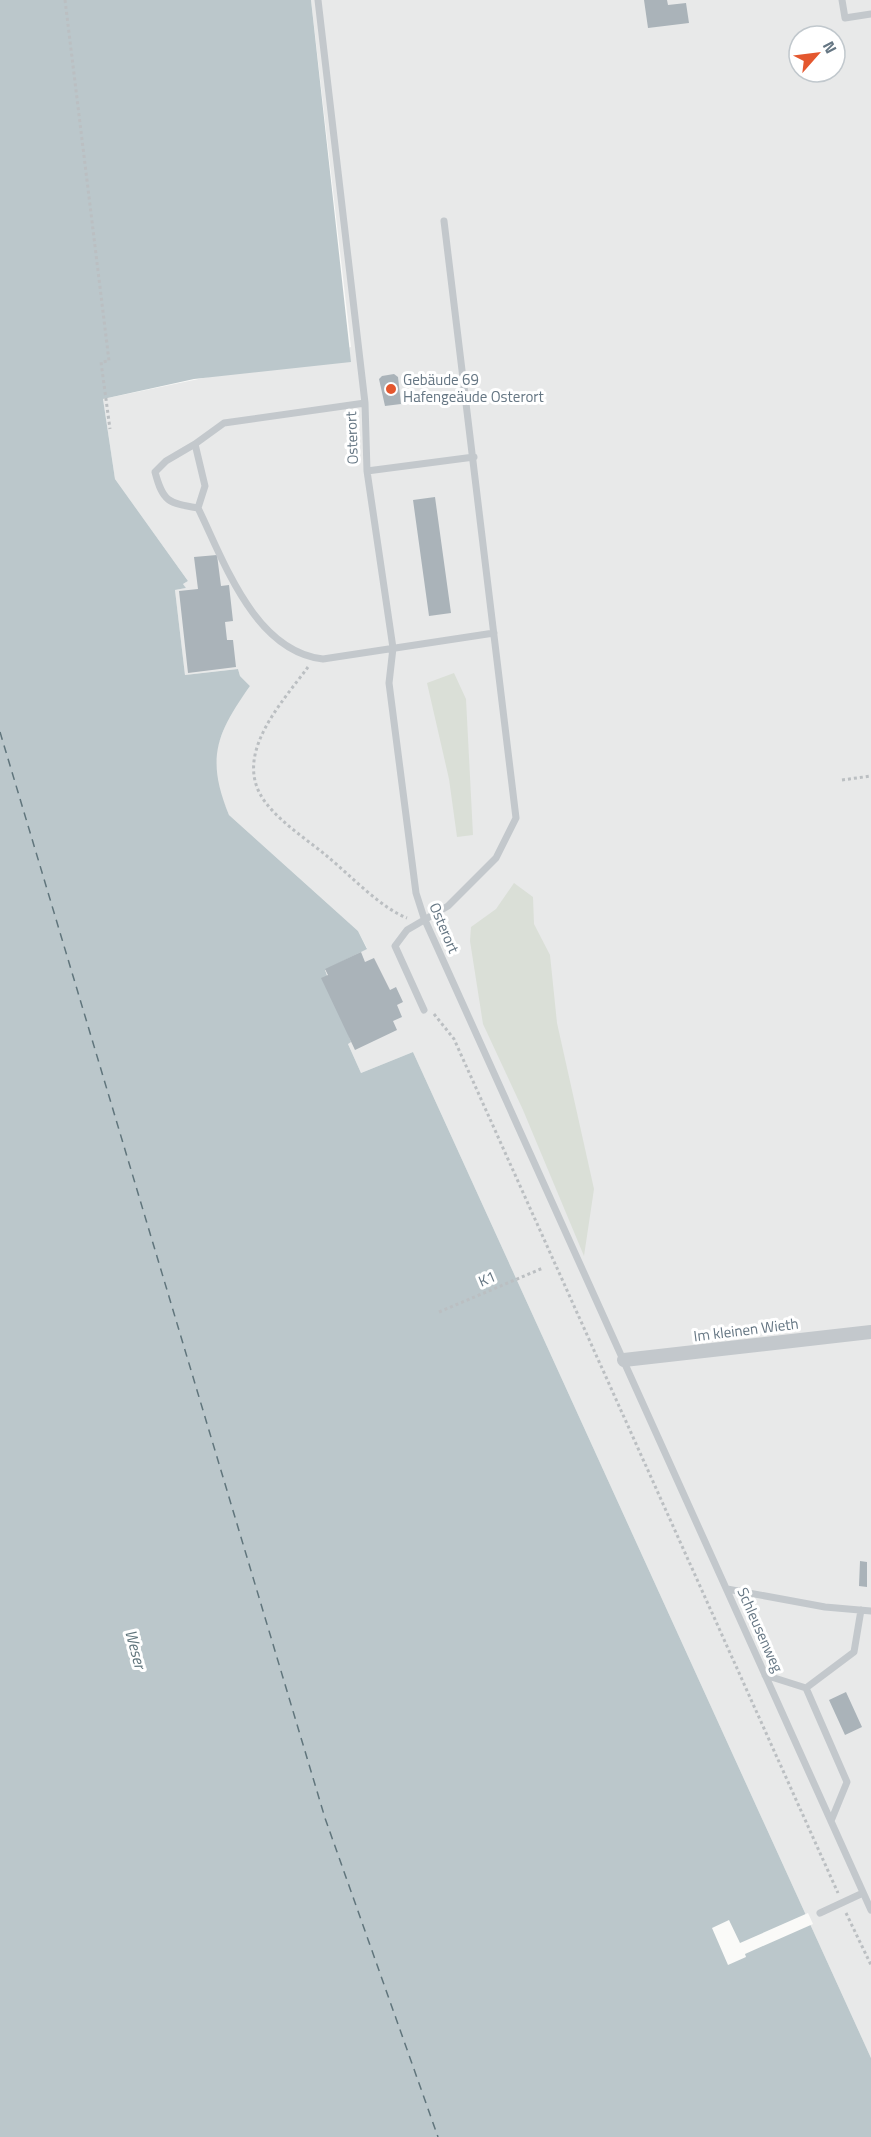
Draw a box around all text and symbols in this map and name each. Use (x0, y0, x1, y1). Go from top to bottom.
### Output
north arrow (787, 24, 847, 84)
text: N (817, 36, 843, 57)
place label: Gebäude 69 Hafengeäude Osterort (403, 368, 545, 408)
marker: Gebäude 69 Hafengeäude Osterort (384, 382, 398, 396)
street label: Osterort (339, 410, 364, 465)
street label: Osterort (423, 899, 466, 957)
street label: K1 (475, 1265, 499, 1292)
street label: Im kleinen Wieth (692, 1312, 800, 1347)
street label: Schleusenweg (731, 1584, 790, 1676)
water label: Weser (119, 1627, 153, 1673)

